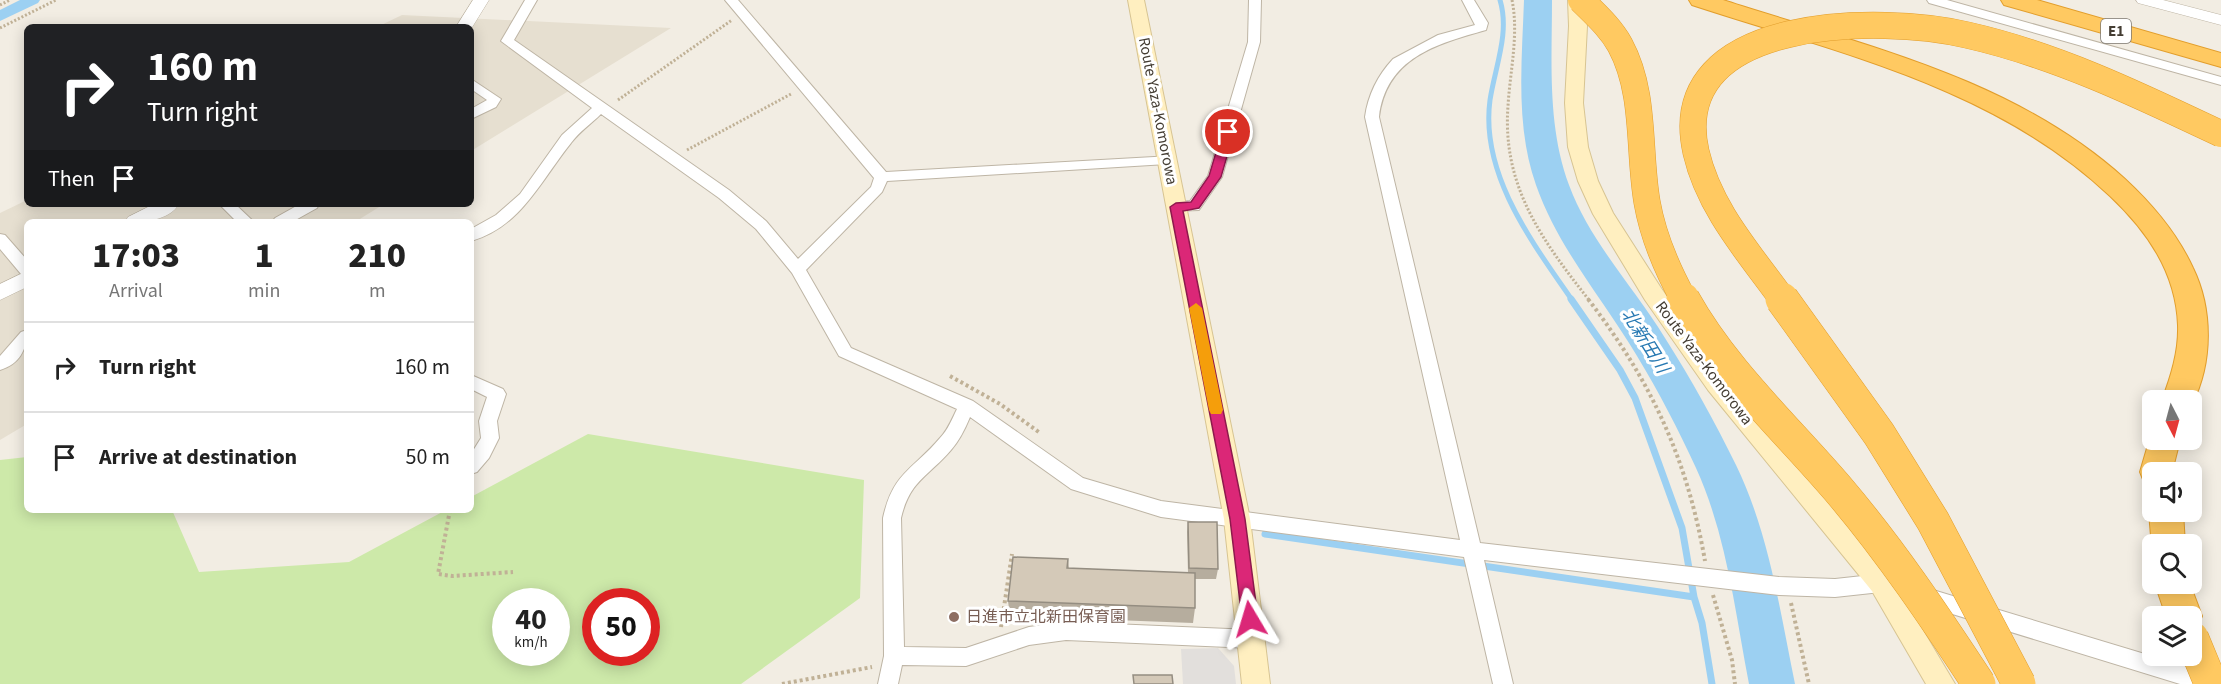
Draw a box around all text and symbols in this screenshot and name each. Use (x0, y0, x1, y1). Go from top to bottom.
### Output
road number: E1 (2101, 19, 2131, 43)
street label: Route Yaza-Komorowa (1133, 35, 1183, 187)
text: 160 m (147, 37, 258, 97)
icon: right (48, 48, 126, 126)
text: Turn right (147, 93, 258, 132)
pin (1202, 106, 1253, 157)
icon: arrive (1211, 115, 1244, 148)
icon: arrive (107, 162, 140, 195)
text: Then (48, 163, 95, 195)
text: 17:03 (92, 230, 180, 281)
text: 1 (255, 230, 274, 281)
text: 210 (348, 230, 406, 281)
text: Arrival (109, 277, 163, 305)
text: min (248, 277, 280, 305)
text: m (369, 277, 385, 305)
street label: Route Yaza-Komorowa (1650, 297, 1758, 429)
water label: 北新田川 (1615, 304, 1676, 380)
icon: right (48, 351, 81, 384)
text: Turn right (99, 351, 196, 383)
text: 160 m (395, 351, 450, 383)
north arrow (2142, 390, 2202, 450)
map controls (2142, 390, 2202, 666)
icon: arrive (48, 441, 81, 474)
text: Arrive at destination (99, 441, 297, 473)
text: 50 m (405, 441, 450, 473)
button: sound (2142, 462, 2202, 522)
button: search (2142, 534, 2202, 594)
position arrow (1218, 587, 1282, 651)
speed limit sign: 50 (582, 588, 660, 666)
text: 40 (515, 598, 547, 641)
place label: 日進市立北新田保育園 (966, 606, 1126, 628)
button: layers (2142, 606, 2202, 666)
marker: 日進市立北新田保育園 (947, 610, 961, 624)
text: km/h (514, 632, 548, 653)

